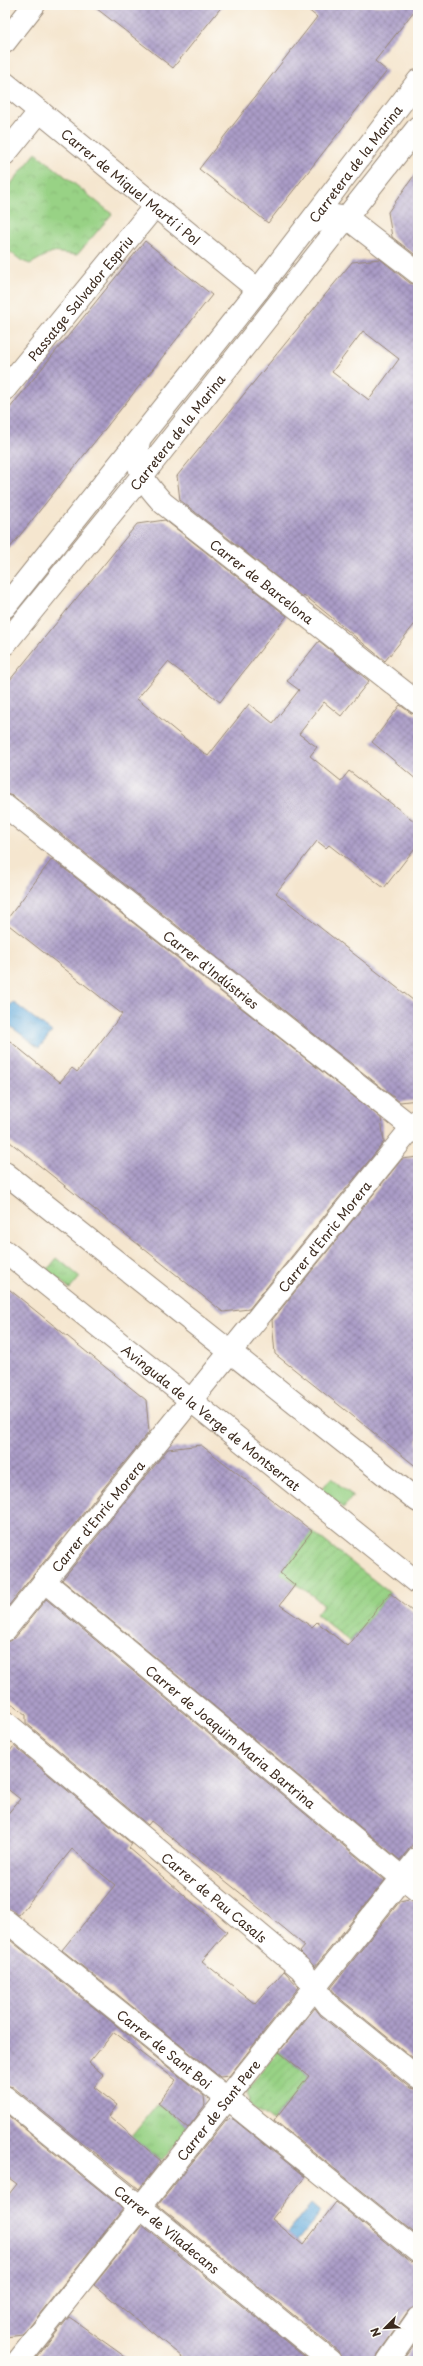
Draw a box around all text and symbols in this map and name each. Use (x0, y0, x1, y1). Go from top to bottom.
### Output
street label: Carretera de la Marina (304, 100, 407, 226)
street label: Carrer de Miquel Martí i Pol (58, 124, 205, 249)
street label: Passatge Salvador Espriu (23, 231, 137, 364)
street label: Carretera de la Marina (125, 369, 229, 494)
street label: Carrer de Barcelona (206, 534, 319, 628)
street label: Carrer d'Indústries (160, 925, 263, 1013)
street label: Carrer d'Enric Morera (273, 1176, 375, 1296)
street label: Avinguda de la Verge de Montserrat (118, 1339, 305, 1495)
street label: Carrer d'Enric Morera (46, 1456, 149, 1576)
street label: Carrer de Joaquim Maria Bartrina (142, 1660, 321, 1813)
street label: Carrer de Pau Casals (158, 1847, 272, 1947)
street label: Carrer de Sant Boi (113, 2004, 216, 2092)
street label: Carrer de Sant Pere (172, 2055, 264, 2164)
street label: Carrer de Viladecans (110, 2180, 224, 2277)
north arrow (365, 2308, 405, 2348)
text: N (366, 2325, 385, 2340)

